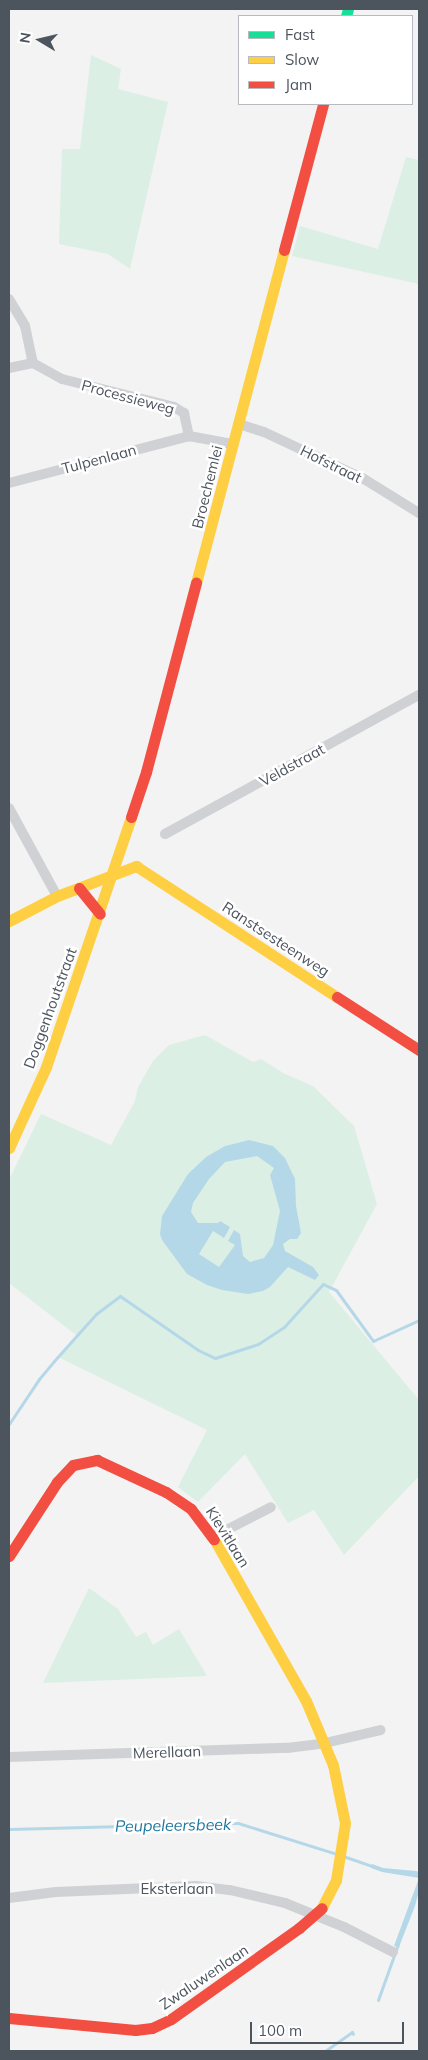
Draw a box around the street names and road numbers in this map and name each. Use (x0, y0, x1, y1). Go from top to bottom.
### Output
street label: Processieweg (79, 376, 177, 418)
street label: Tulpenlaan (60, 440, 138, 478)
street label: Hofstraat (297, 441, 365, 487)
street label: Broechemlei (188, 444, 226, 530)
street label: Veldstraat (256, 740, 328, 790)
street label: Ranstsesteenweg (219, 898, 333, 980)
street label: Doggenhoutstraat (20, 945, 80, 1071)
street label: Kievitlaan (202, 1503, 254, 1571)
street label: Merellaan (132, 1742, 202, 1762)
street label: Eksterlaan (141, 1880, 213, 1898)
street label: Zwaluwenlaan (156, 1941, 252, 2013)

